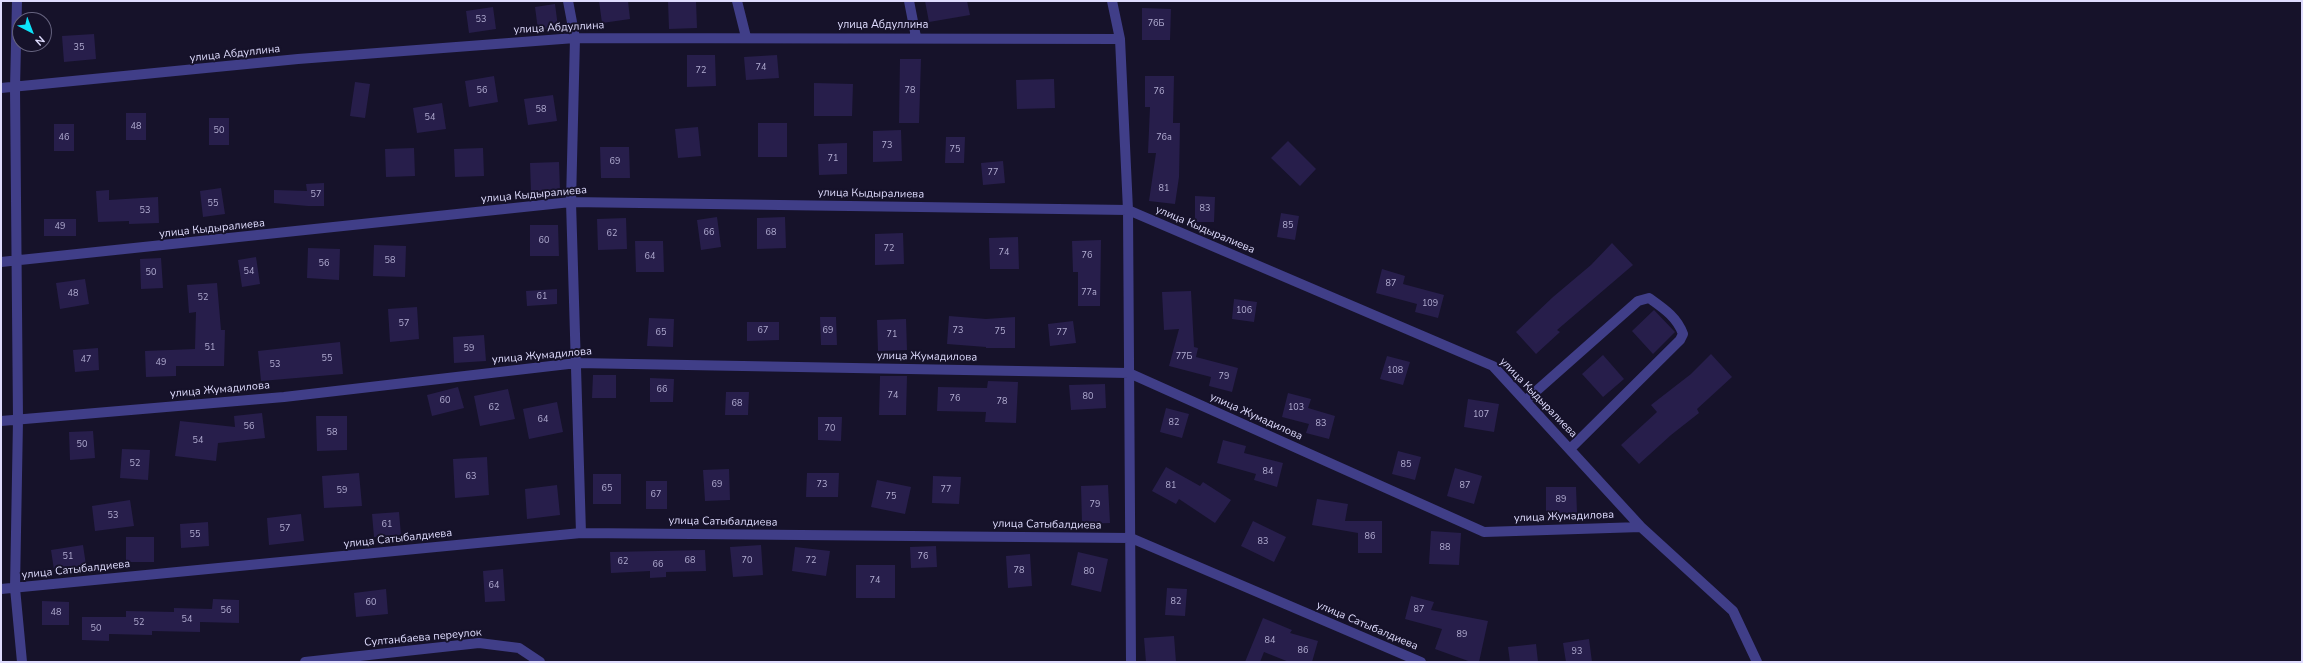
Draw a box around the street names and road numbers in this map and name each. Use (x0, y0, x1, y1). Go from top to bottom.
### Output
street label: улица Абдуллина (838, 18, 928, 32)
street label: улица Абдуллина (513, 19, 605, 37)
street label: улица Абдуллина (189, 43, 281, 65)
street label: улица Кыдыралиева (481, 184, 587, 206)
street label: улица Кыдыралиева (818, 186, 924, 202)
street label: улица Кыдыралиева (1154, 203, 1256, 257)
street label: улица Кыдыралиева (158, 217, 266, 241)
street label: улица Жумадилова (491, 345, 593, 367)
street label: улица Жумадилова (877, 350, 977, 364)
street label: улица Кыдыралиева (1496, 355, 1580, 441)
street label: улица Жумадилова (169, 379, 271, 401)
street label: улица Жумадилова (1208, 391, 1304, 443)
street label: улица Жумадилова (1514, 509, 1614, 525)
street label: улица Сатыбалдиева (668, 514, 778, 530)
street label: улица Сатыбалдиева (992, 517, 1102, 533)
street label: улица Сатыбалдиева (343, 527, 453, 551)
street label: улица Сатыбалдиева (21, 558, 131, 582)
street label: улица Сатыбалдиева (1314, 599, 1420, 653)
street label: Султанбаева переулок (364, 626, 482, 650)

